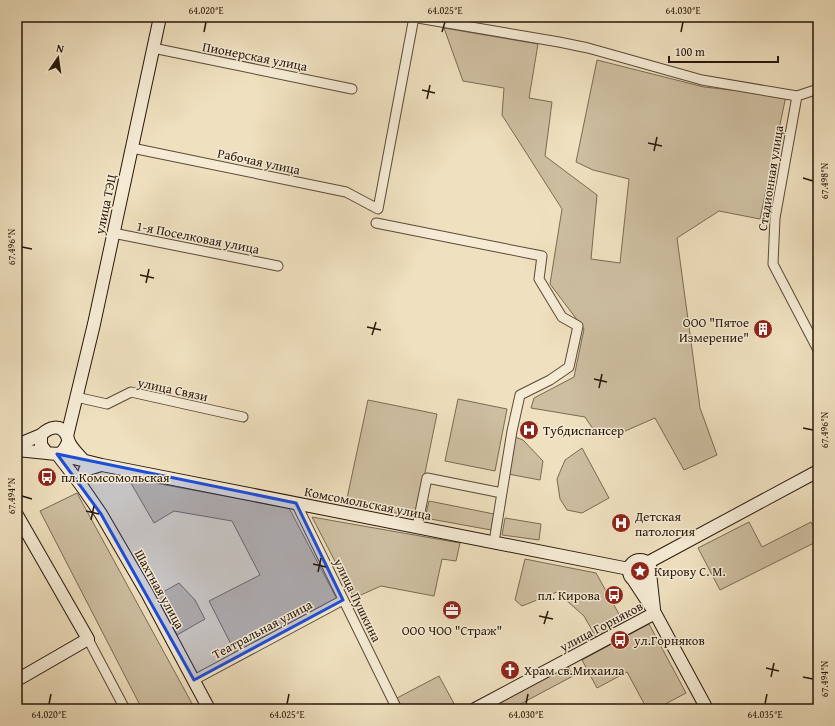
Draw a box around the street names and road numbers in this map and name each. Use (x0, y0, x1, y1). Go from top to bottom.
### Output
street label: Пионерская улица (201, 37, 310, 76)
street label: Стадионная улица (753, 123, 788, 232)
street label: Рабочая улица (216, 143, 303, 180)
street label: улица ТЭЦ (90, 172, 121, 237)
street label: 1-я Поселковая улица (135, 216, 262, 259)
street label: улица Связи (135, 373, 210, 406)
street label: Комсомольская улица (303, 482, 434, 525)
street label: Шахтная улица (130, 546, 190, 633)
street label: улица Пушкина (329, 554, 386, 646)
street label: Театральная улица (209, 595, 316, 664)
street label: улица Горняков (555, 597, 646, 657)

